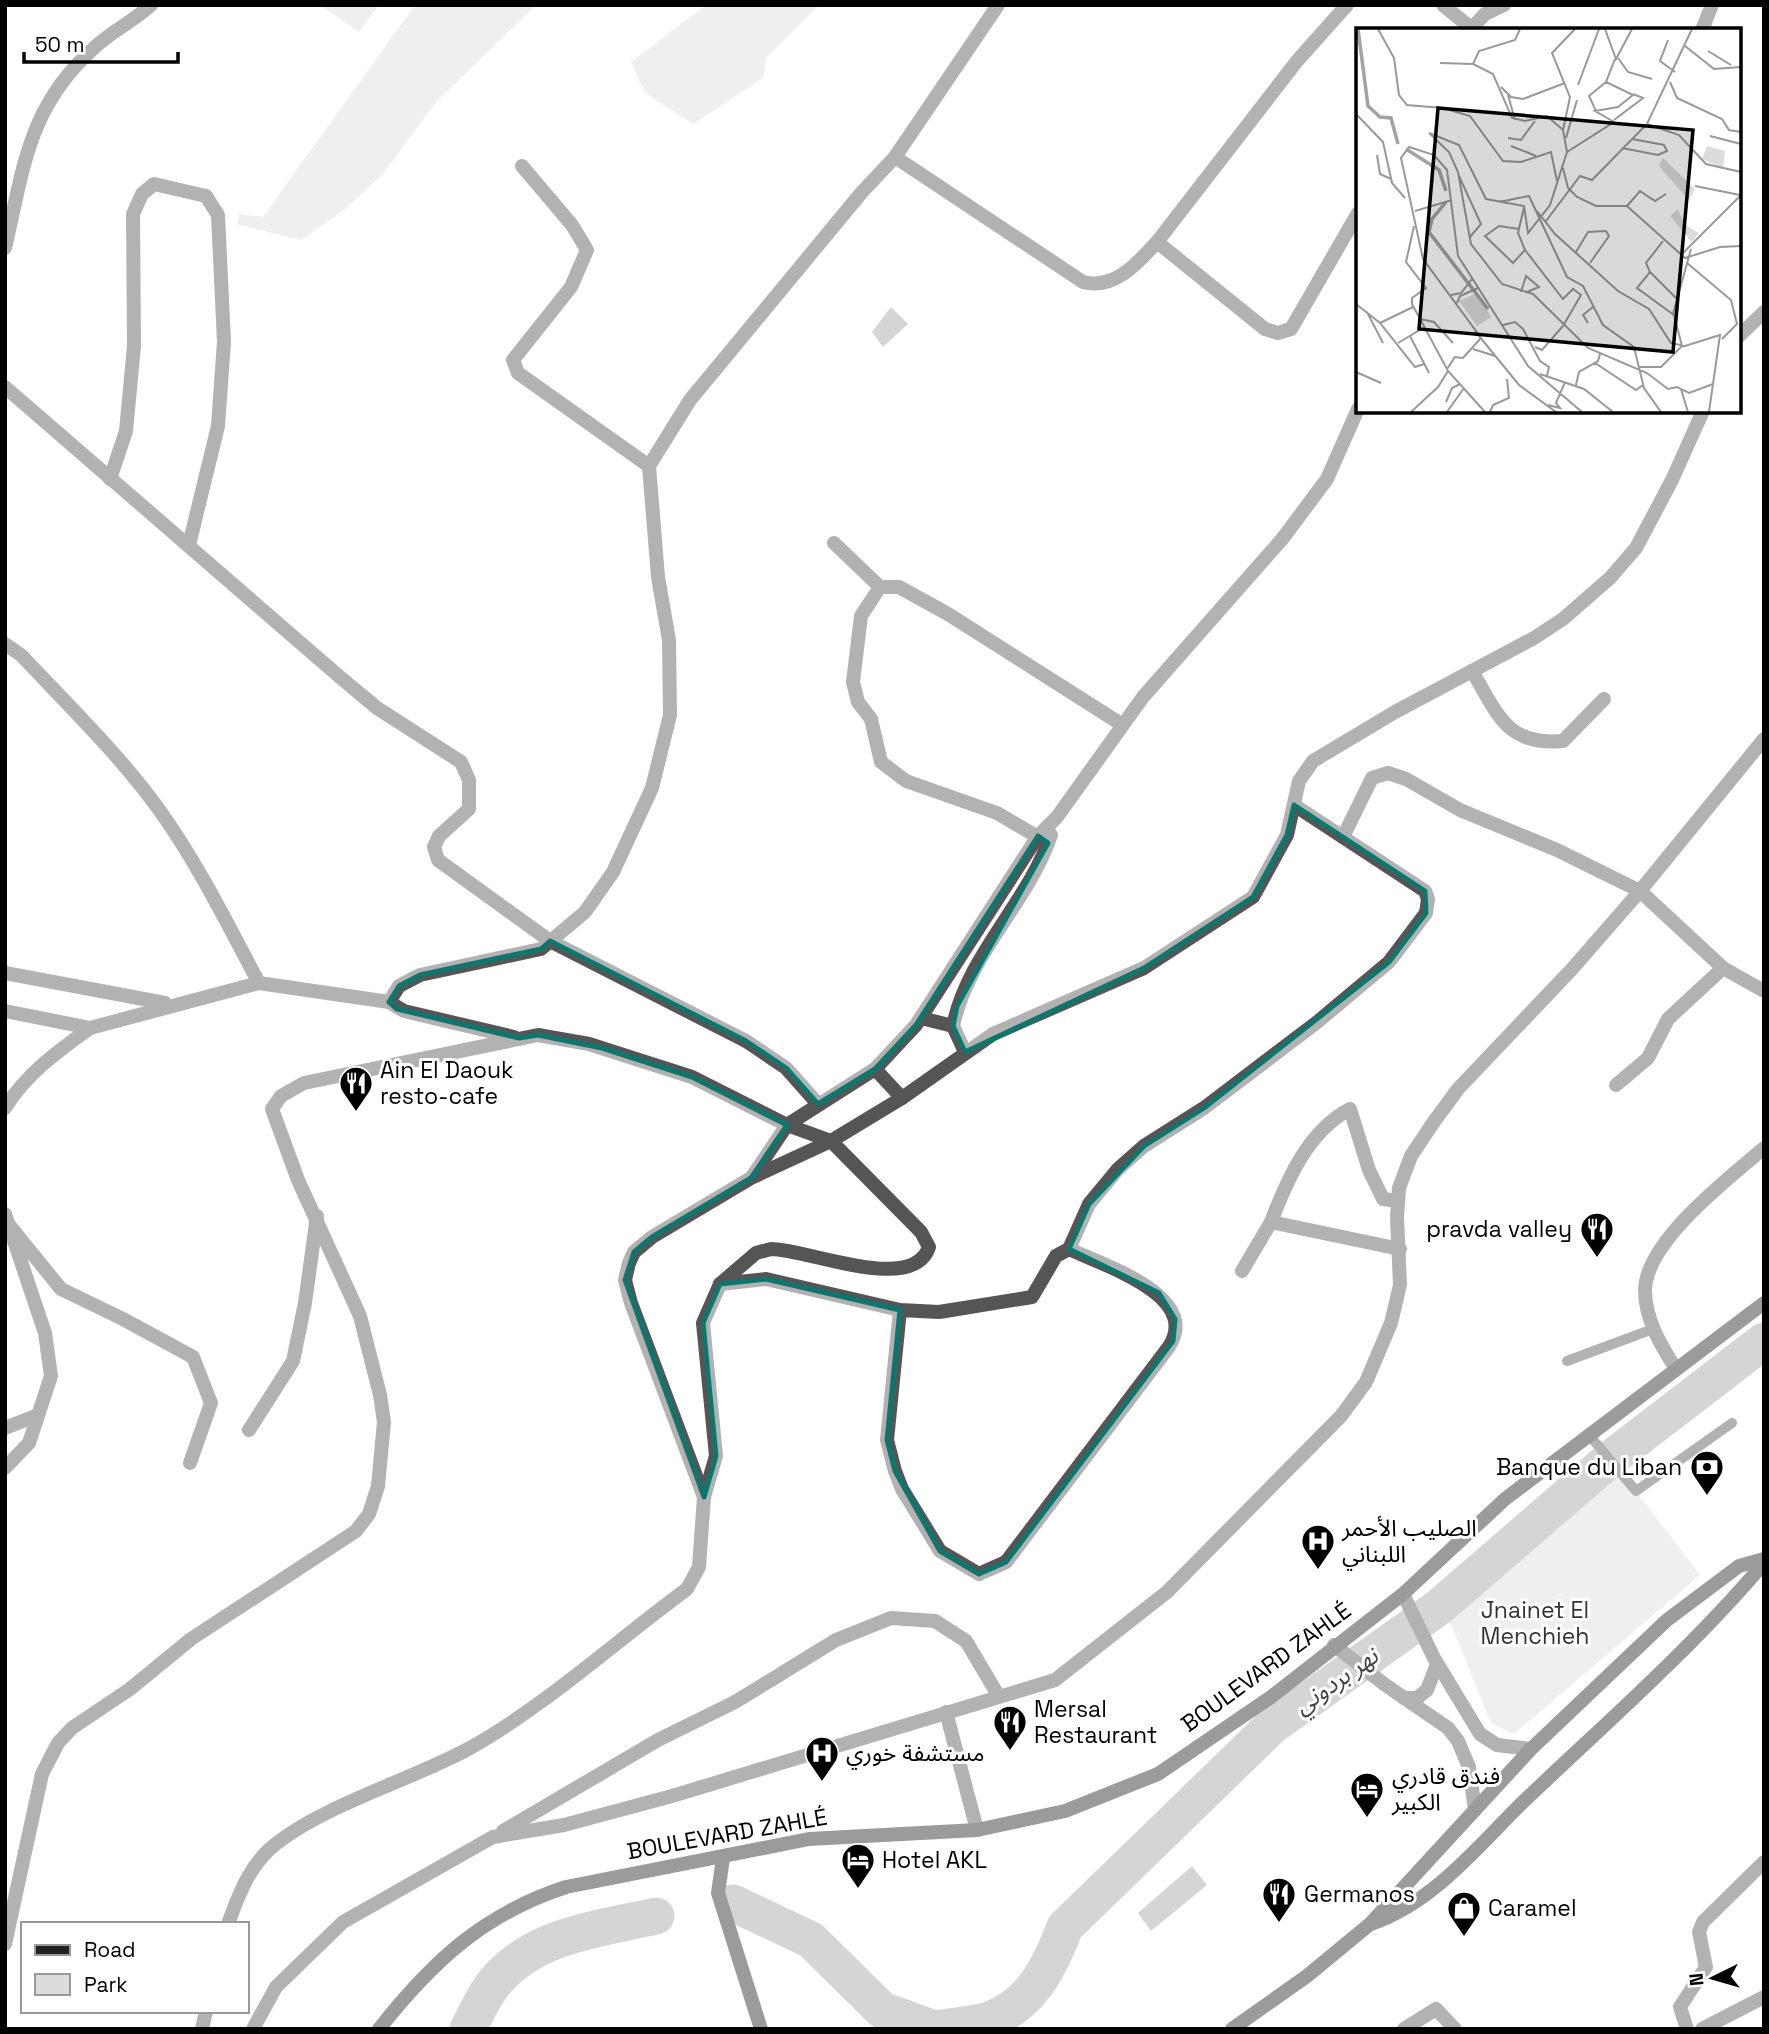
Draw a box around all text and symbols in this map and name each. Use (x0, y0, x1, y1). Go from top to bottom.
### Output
scale bar (24, 21, 178, 65)
inset map (1356, 28, 1741, 413)
text: 50 m (35, 31, 85, 58)
place label: Ain El Daouk resto-cafe (380, 1055, 513, 1111)
restaurant icon: Ain El Daouk resto-cafe (337, 1064, 375, 1113)
restaurant icon: pravda valley (1578, 1210, 1616, 1259)
place label: pravda valley (1426, 1214, 1572, 1244)
bank icon: Banque du Liban (1688, 1448, 1726, 1497)
place label: Banque du Liban (1496, 1452, 1682, 1482)
place label: الصليب الأحمر اللبناني (1341, 1513, 1477, 1571)
hospital icon: الصليب الأحمر اللبناني (1299, 1522, 1337, 1571)
street label: BOULEVARD ZAHLÉ (1175, 1595, 1357, 1739)
park label: Jnainet El Menchieh (1481, 1595, 1589, 1651)
water label: نهر بردوني (1288, 1639, 1387, 1724)
place label: Mersal Restaurant (1034, 1694, 1157, 1750)
restaurant icon: Mersal Restaurant (991, 1703, 1029, 1752)
hospital icon: مستشفة خوري (803, 1734, 841, 1783)
place label: مستشفة خوري (846, 1738, 985, 1770)
place label: فندق قادري الكبير (1391, 1761, 1500, 1817)
hotel icon: فندق قادري الكبير (1348, 1770, 1386, 1819)
street label: BOULEVARD ZAHLÉ (624, 1802, 830, 1866)
hotel icon: Hotel AKL (839, 1841, 877, 1890)
place label: Hotel AKL (882, 1845, 987, 1875)
restaurant icon: Germanos (1260, 1875, 1298, 1924)
place label: Germanos (1304, 1879, 1415, 1909)
shop icon: Caramel (1445, 1889, 1483, 1938)
place label: Caramel (1488, 1893, 1577, 1923)
legend (21, 1922, 248, 2013)
text: Road (84, 1936, 136, 1963)
north arrow (1678, 1943, 1748, 2013)
text: Park (84, 1971, 128, 1998)
text: N (1684, 1972, 1710, 1987)

